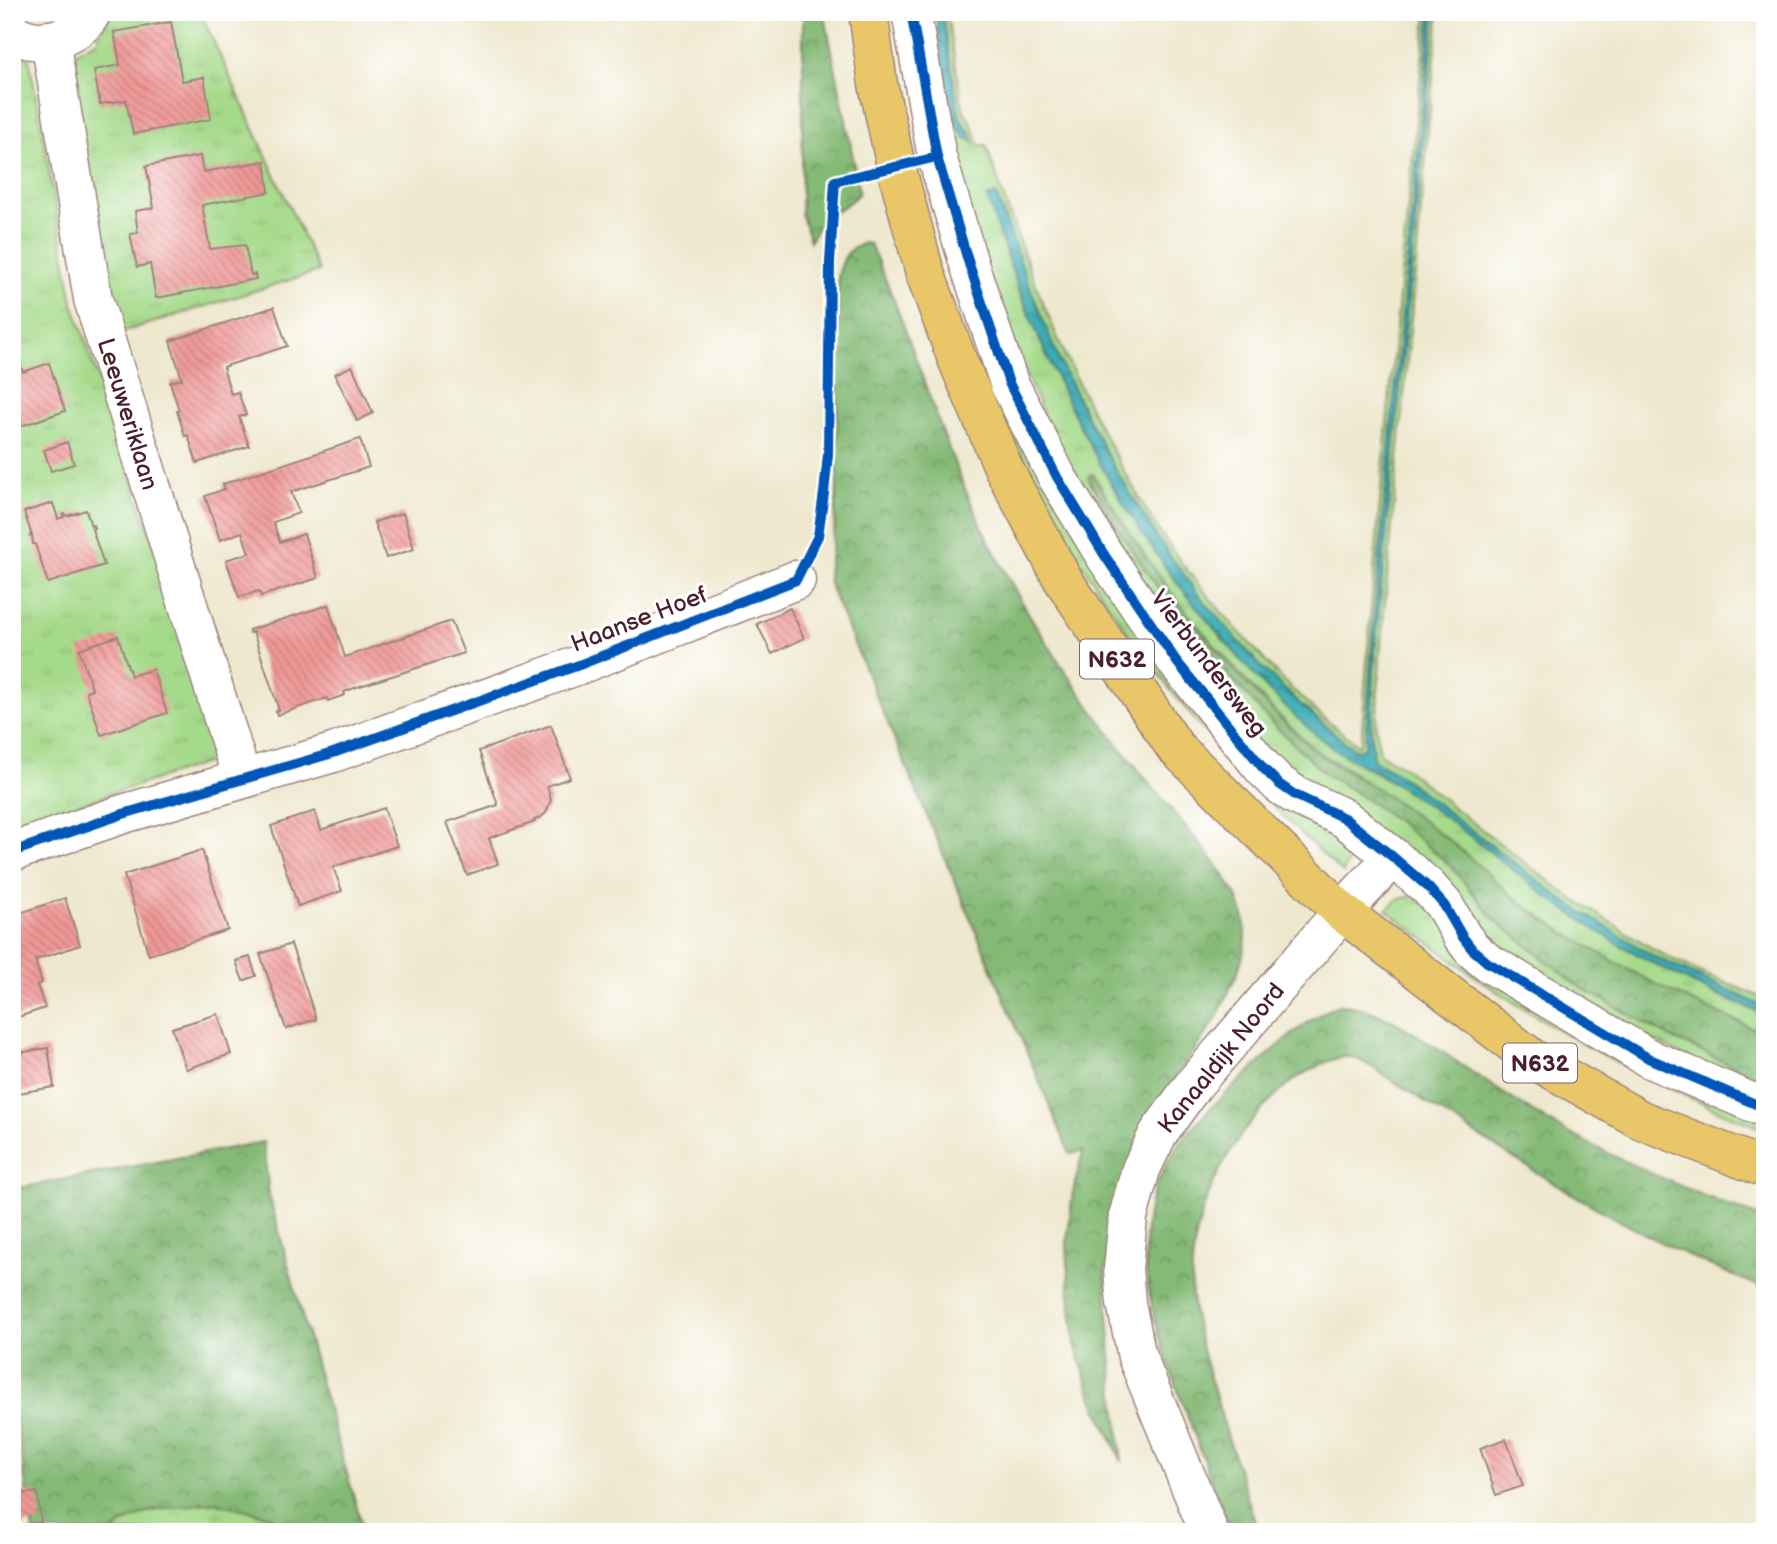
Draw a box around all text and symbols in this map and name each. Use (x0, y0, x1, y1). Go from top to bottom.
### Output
street label: Leeuweriklaan (91, 335, 164, 493)
street label: Haanse Hoef (567, 580, 712, 659)
street label: Vierbundersweg (1144, 584, 1273, 742)
road number: N632 (1080, 639, 1154, 678)
street label: Kanaaldijk Noord (1152, 977, 1291, 1139)
road number: N632 (1503, 1044, 1577, 1082)

